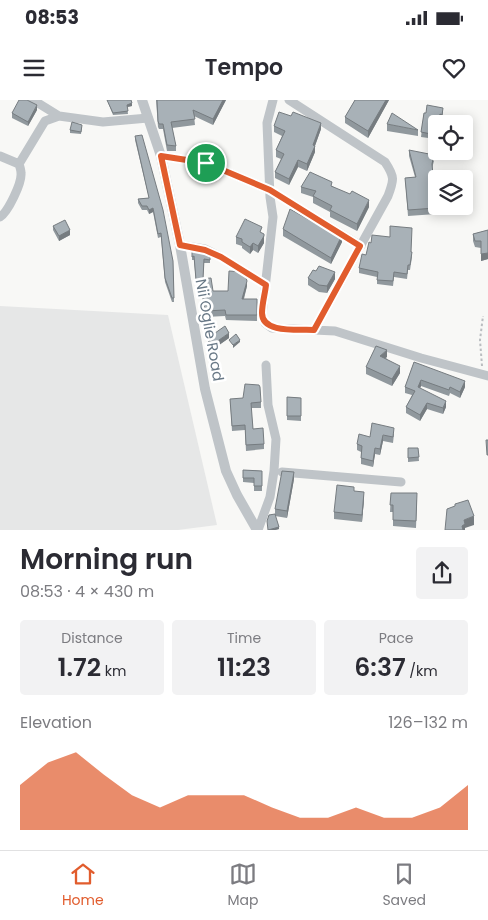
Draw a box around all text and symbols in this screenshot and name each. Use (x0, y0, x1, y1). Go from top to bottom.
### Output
text: 08:53 (25, 4, 79, 31)
text: Tempo (205, 52, 283, 83)
icon: menu (20, 54, 48, 82)
icon: heart (440, 54, 468, 82)
map controls (428, 115, 473, 215)
button: locate (428, 115, 473, 160)
pin (185, 142, 227, 184)
icon: arrive (192, 149, 220, 177)
button: layers (428, 170, 473, 215)
street label: Nii Oglie Road (191, 277, 229, 383)
text: Morning run (20, 540, 193, 579)
button: share (416, 547, 468, 599)
text: 08:53 · 4 × 430 m (20, 580, 154, 603)
text: Distance (61, 628, 123, 648)
text: Time (227, 628, 261, 648)
text: Pace (379, 628, 413, 648)
text: 1.72 (58, 650, 101, 685)
text: 11:23 (217, 650, 271, 685)
text: 6:37 (354, 650, 406, 685)
text: km (101, 661, 126, 681)
text: /km (406, 661, 438, 681)
text: Elevation (20, 711, 92, 734)
text: 126–132 m (388, 711, 468, 734)
tab: Home (62, 860, 104, 911)
tab: Map (228, 860, 259, 911)
tab: Saved (382, 860, 426, 911)

